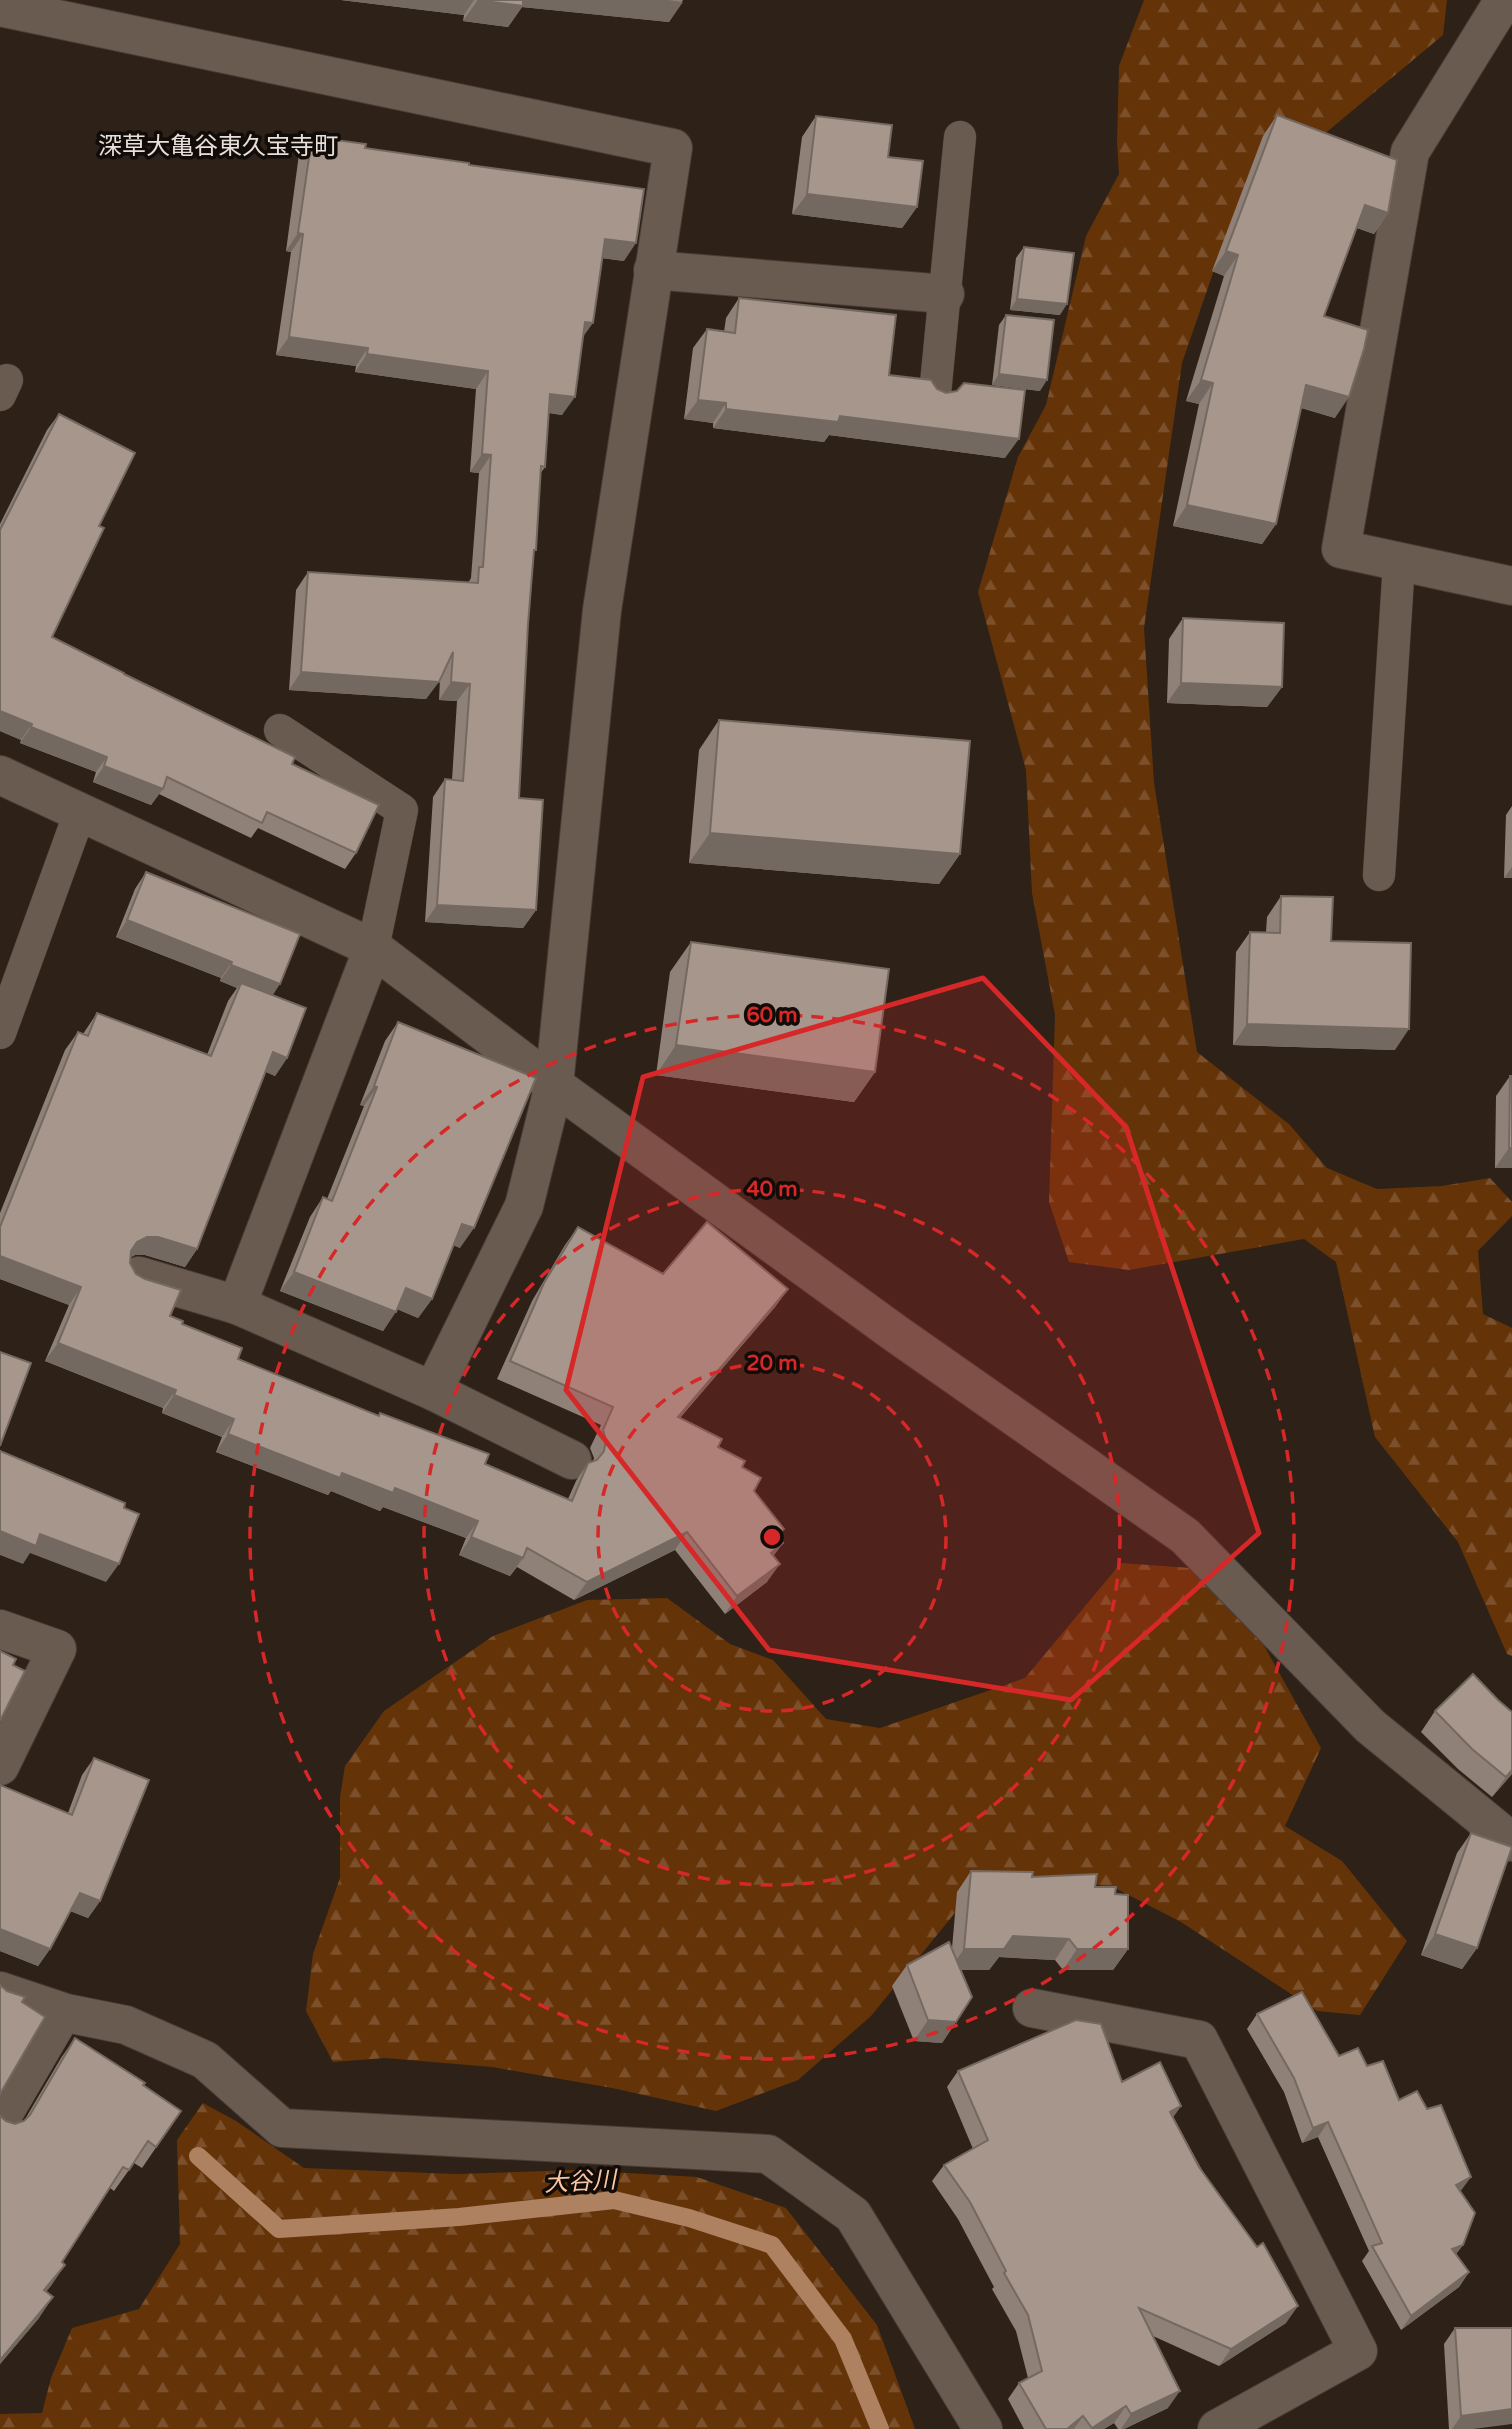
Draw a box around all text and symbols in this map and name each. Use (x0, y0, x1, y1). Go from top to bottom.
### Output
district label: 深草大亀谷東久宝寺町 (98, 132, 338, 161)
text: 60 m (746, 1003, 798, 1028)
text: 40 m (746, 1177, 798, 1202)
text: 20 m (746, 1351, 798, 1376)
centre of rings (760, 1525, 784, 1549)
water label: 大谷川 (543, 2165, 620, 2198)

